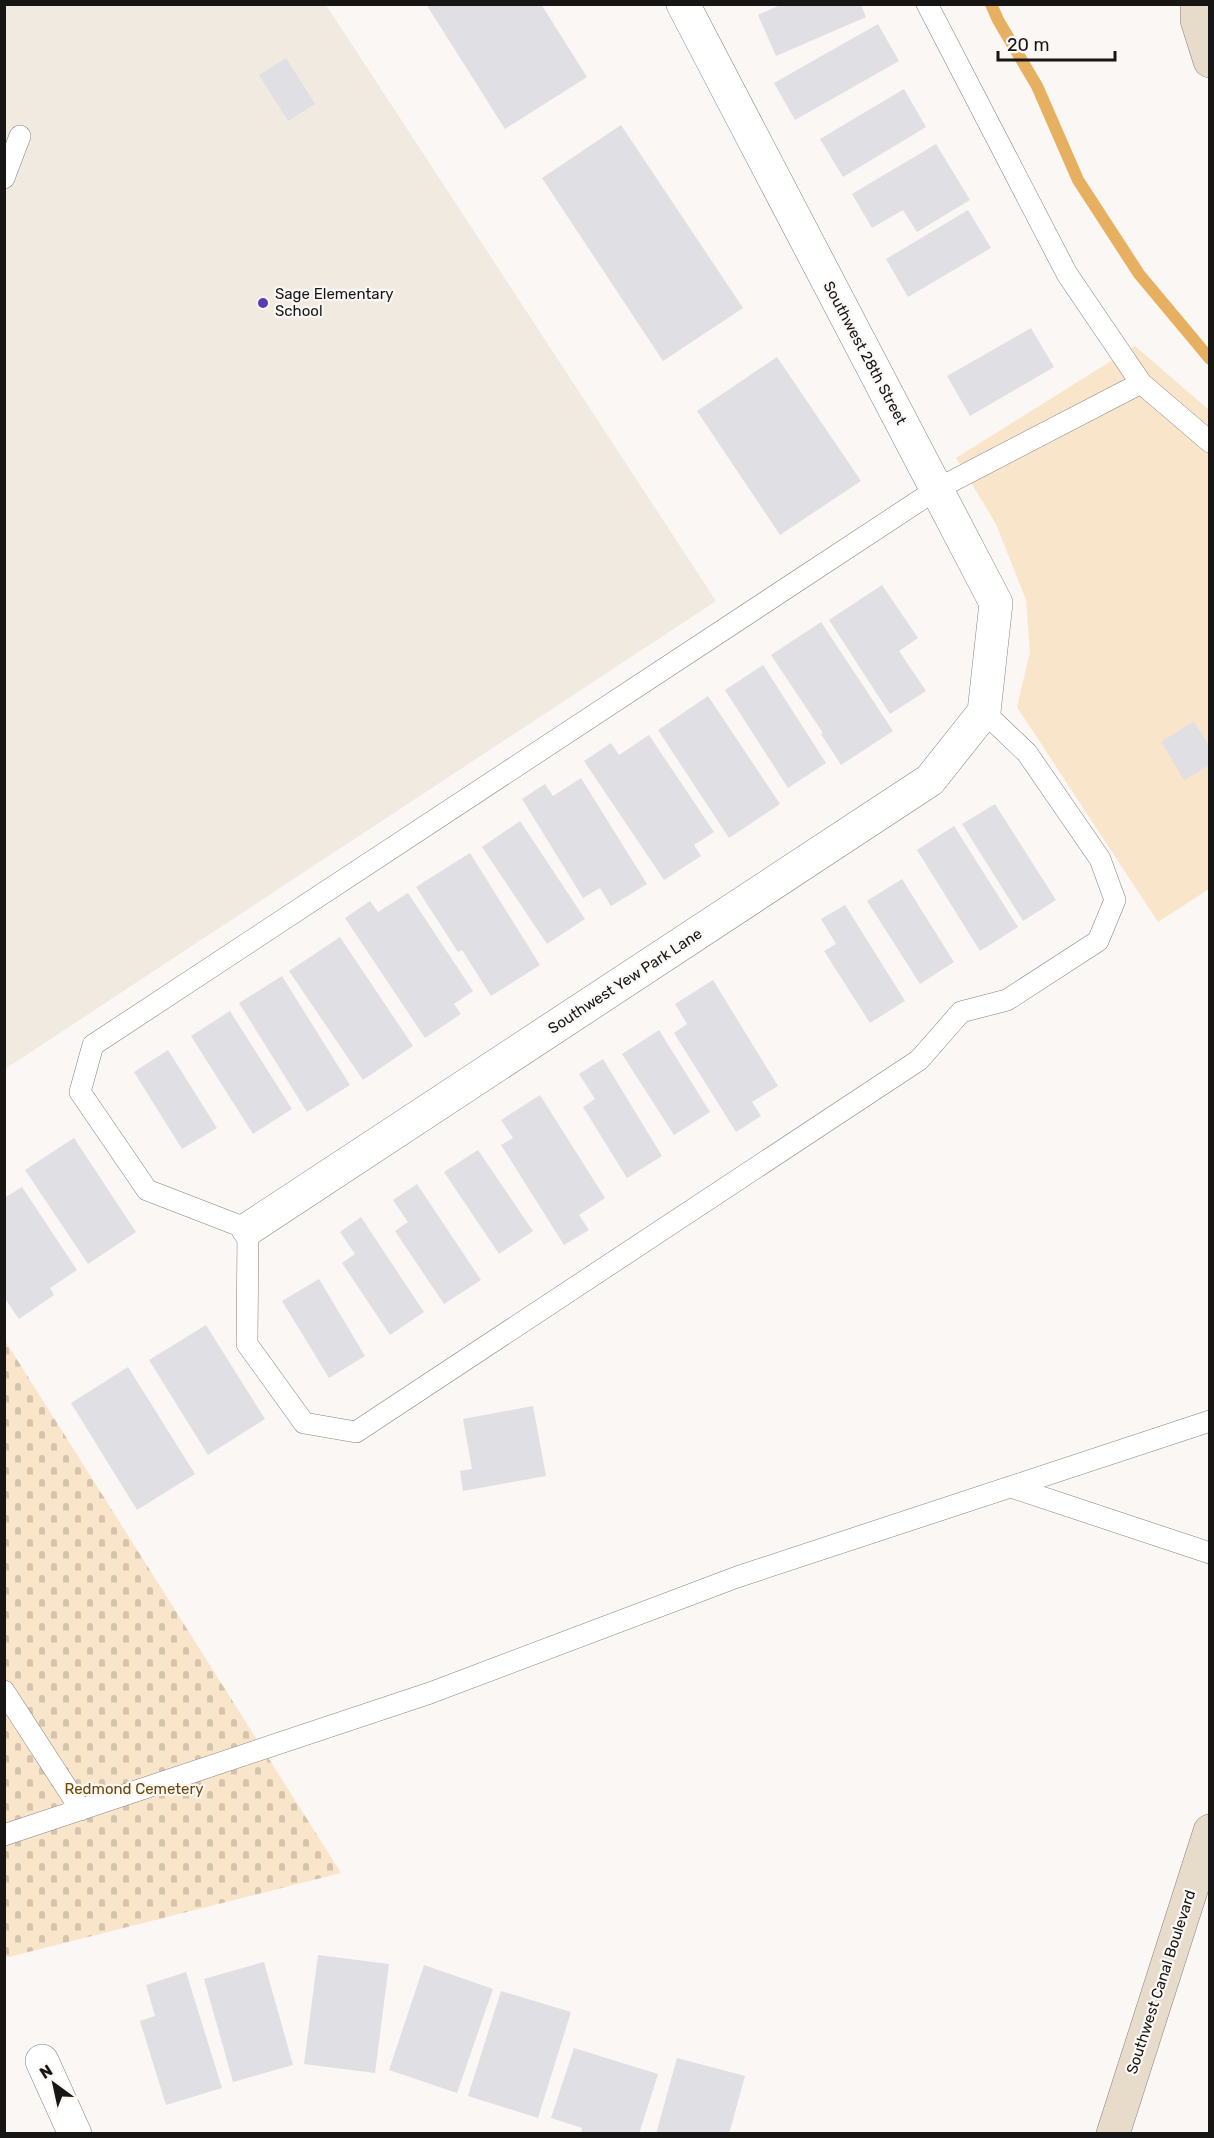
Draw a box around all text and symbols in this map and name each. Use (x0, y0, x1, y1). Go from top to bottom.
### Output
scale bar (998, 24, 1115, 62)
text: 20 m (1007, 34, 1049, 56)
street label: Southwest 28th Street (820, 278, 910, 428)
place label: Sage Elementary School (275, 285, 394, 320)
marker: Sage Elementary School (256, 296, 270, 310)
street label: Southwest Yew Park Lane (545, 924, 705, 1038)
park label: Redmond Cemetery (64, 1780, 204, 1798)
street label: Southwest Canal Boulevard (1123, 1888, 1199, 2076)
north arrow (24, 2054, 84, 2114)
text: N (36, 2061, 56, 2083)

